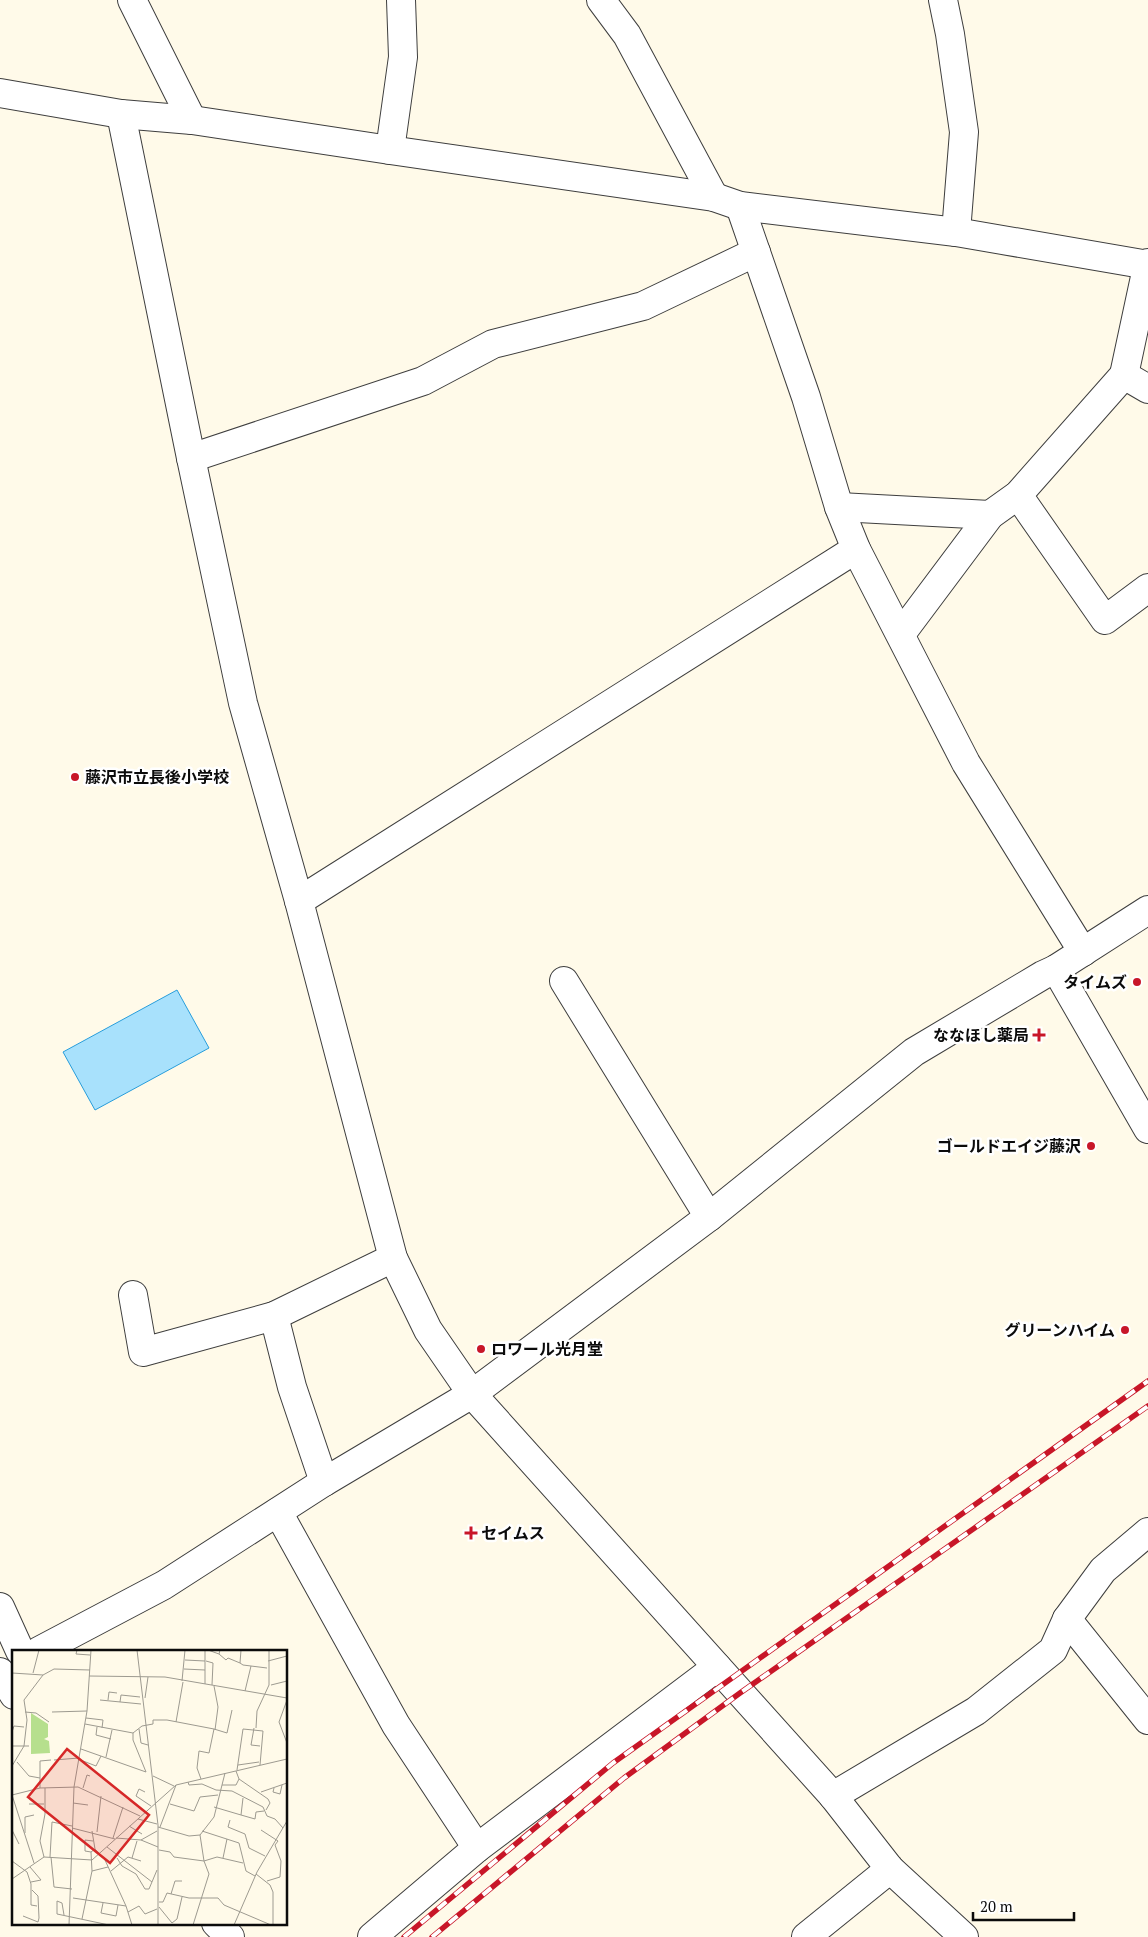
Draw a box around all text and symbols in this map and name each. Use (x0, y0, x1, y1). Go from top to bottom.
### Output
place label: 藤沢市立長後小学校 (85, 766, 229, 788)
marker: 藤沢市立長後小学校 (69, 771, 81, 783)
place label: タイムズ (1063, 971, 1127, 993)
marker: タイムズ (1131, 976, 1143, 988)
place label: ななほし薬局 (933, 1024, 1029, 1046)
marker: ななほし薬局 (1033, 1029, 1045, 1041)
place label: ゴールドエイジ藤沢 (937, 1135, 1081, 1157)
marker: ゴールドエイジ藤沢 (1085, 1140, 1097, 1152)
place label: グリーンハイム (1004, 1319, 1115, 1341)
marker: グリーンハイム (1119, 1324, 1131, 1336)
place label: ロワール光月堂 (491, 1338, 603, 1360)
marker: ロワール光月堂 (475, 1343, 487, 1355)
place label: セイムス (481, 1522, 545, 1544)
marker: セイムス (465, 1527, 477, 1539)
inset map (12, 1650, 288, 1924)
scale bar (973, 1890, 1074, 1922)
text: 20 m (980, 1896, 1013, 1916)

